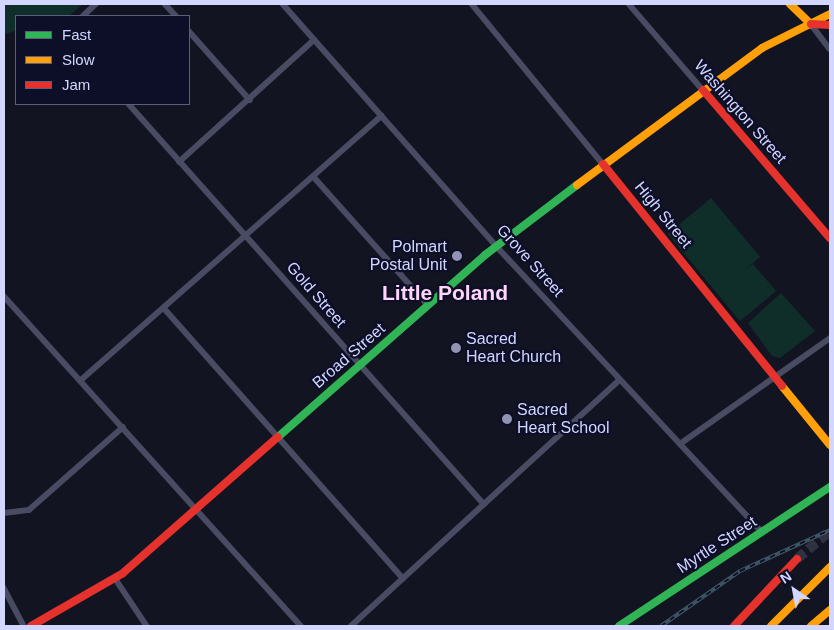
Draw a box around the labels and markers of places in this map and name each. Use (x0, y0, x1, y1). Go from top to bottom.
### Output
place label: Polmart Postal Unit (370, 237, 447, 275)
marker: Polmart Postal Unit (451, 250, 463, 262)
place label: Sacred Heart Church (466, 329, 561, 367)
marker: Sacred Heart Church (450, 342, 462, 354)
place label: Sacred Heart School (517, 400, 609, 438)
marker: Sacred Heart School (501, 413, 513, 425)

